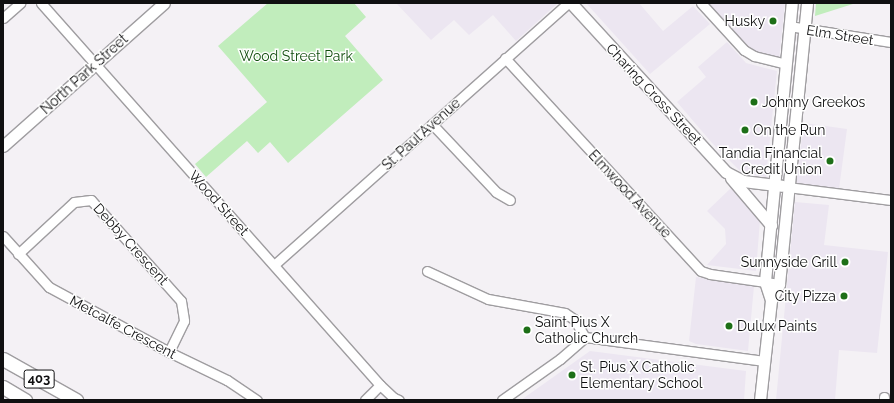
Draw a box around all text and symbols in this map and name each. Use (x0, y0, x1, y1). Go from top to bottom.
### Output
place label: Husky (725, 13, 765, 29)
marker: Husky (768, 16, 778, 26)
street label: Elm Street (805, 21, 875, 49)
street label: North Park Street (37, 31, 131, 117)
street label: Charing Cross Street (603, 40, 705, 148)
park label: Wood Street Park (239, 48, 353, 64)
street label: St. Paul Avenue (378, 94, 464, 174)
place label: Johnny Greekos (762, 94, 866, 110)
marker: Johnny Greekos (749, 97, 759, 107)
place label: On the Run (753, 122, 825, 138)
marker: On the Run (740, 125, 750, 135)
place label: Tandia Financial Credit Union (719, 145, 822, 178)
street label: Elmwood Avenue (585, 146, 675, 242)
marker: Tandia Financial Credit Union (825, 156, 835, 166)
street label: Wood Street (186, 167, 252, 239)
street label: Debby Crescent (90, 200, 172, 288)
place label: Sunnyside Grill (741, 254, 837, 270)
marker: Sunnyside Grill (840, 257, 850, 267)
place label: City Pizza (774, 288, 836, 304)
marker: City Pizza (839, 291, 849, 301)
street label: Metcalfe Crescent (67, 292, 179, 362)
place label: Saint Pius X Catholic Church (535, 314, 638, 346)
place label: Dulux Paints (737, 318, 817, 334)
marker: Dulux Paints (724, 321, 734, 331)
marker: Saint Pius X Catholic Church (522, 325, 532, 335)
place label: St. Pius X Catholic Elementary School (580, 359, 703, 392)
road number: 403 (23, 368, 55, 390)
marker: St. Pius X Catholic Elementary School (567, 370, 577, 380)

